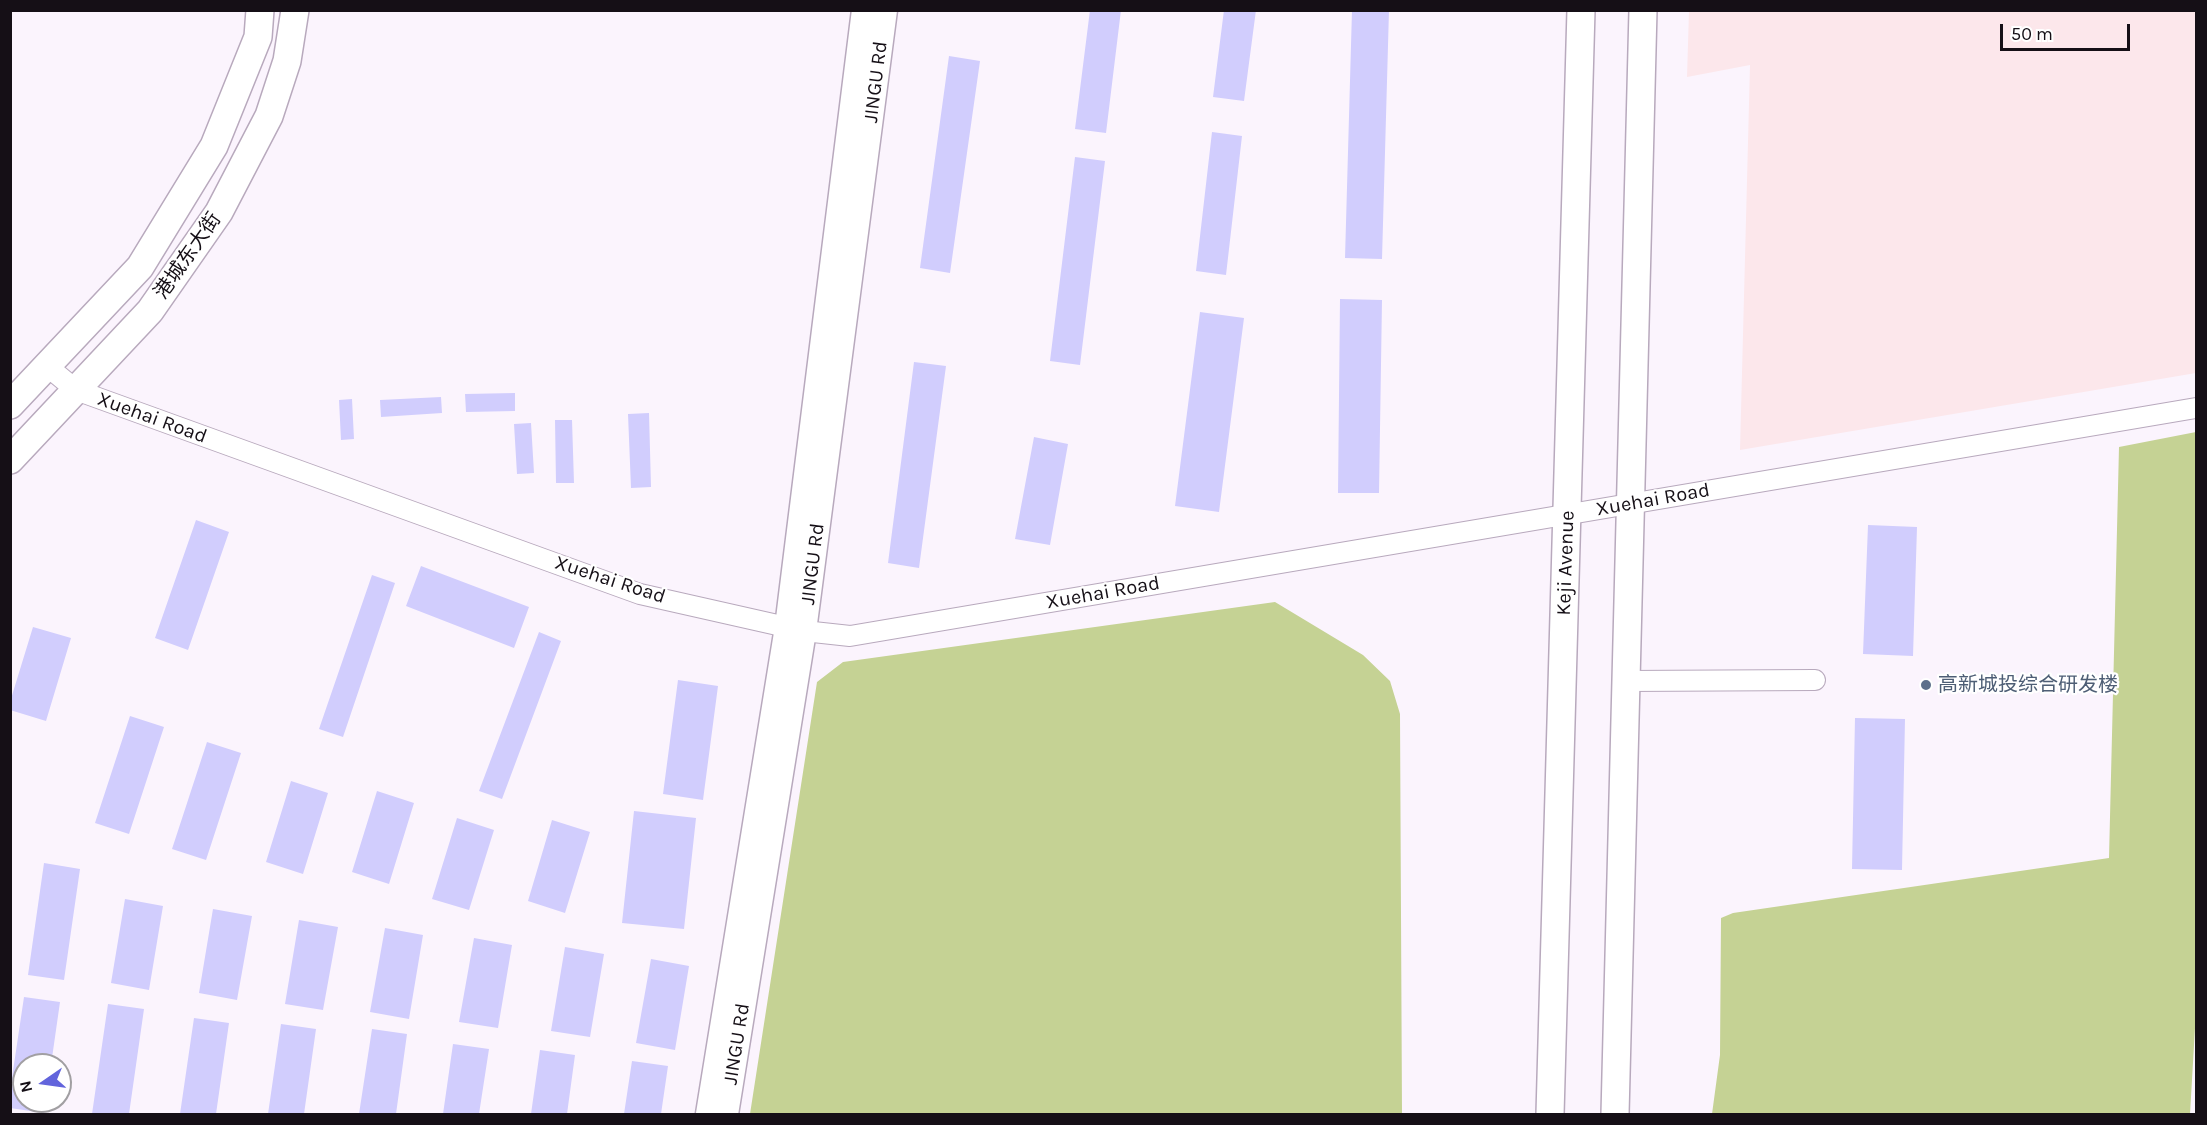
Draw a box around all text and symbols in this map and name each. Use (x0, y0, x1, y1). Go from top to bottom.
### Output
scale bar (2003, 12, 2134, 50)
text: 50 m (2011, 23, 2053, 45)
street label: JINGU Rd (859, 40, 893, 124)
street label: 港城东大街 (149, 208, 227, 304)
street label: Xuehai Road (94, 387, 210, 449)
street label: Xuehai Road (1594, 478, 1712, 522)
street label: Keji Avenue (1552, 510, 1580, 616)
street label: JINGU Rd (796, 522, 830, 606)
street label: Xuehai Road (552, 551, 668, 609)
street label: Xuehai Road (1044, 571, 1162, 615)
place label: 高新城投综合研发楼 (1938, 673, 2118, 697)
marker: 高新城投综合研发楼 (1919, 678, 1933, 692)
street label: JINGU Rd (719, 1002, 755, 1086)
north arrow (12, 1053, 72, 1113)
text: N (15, 1079, 36, 1094)

